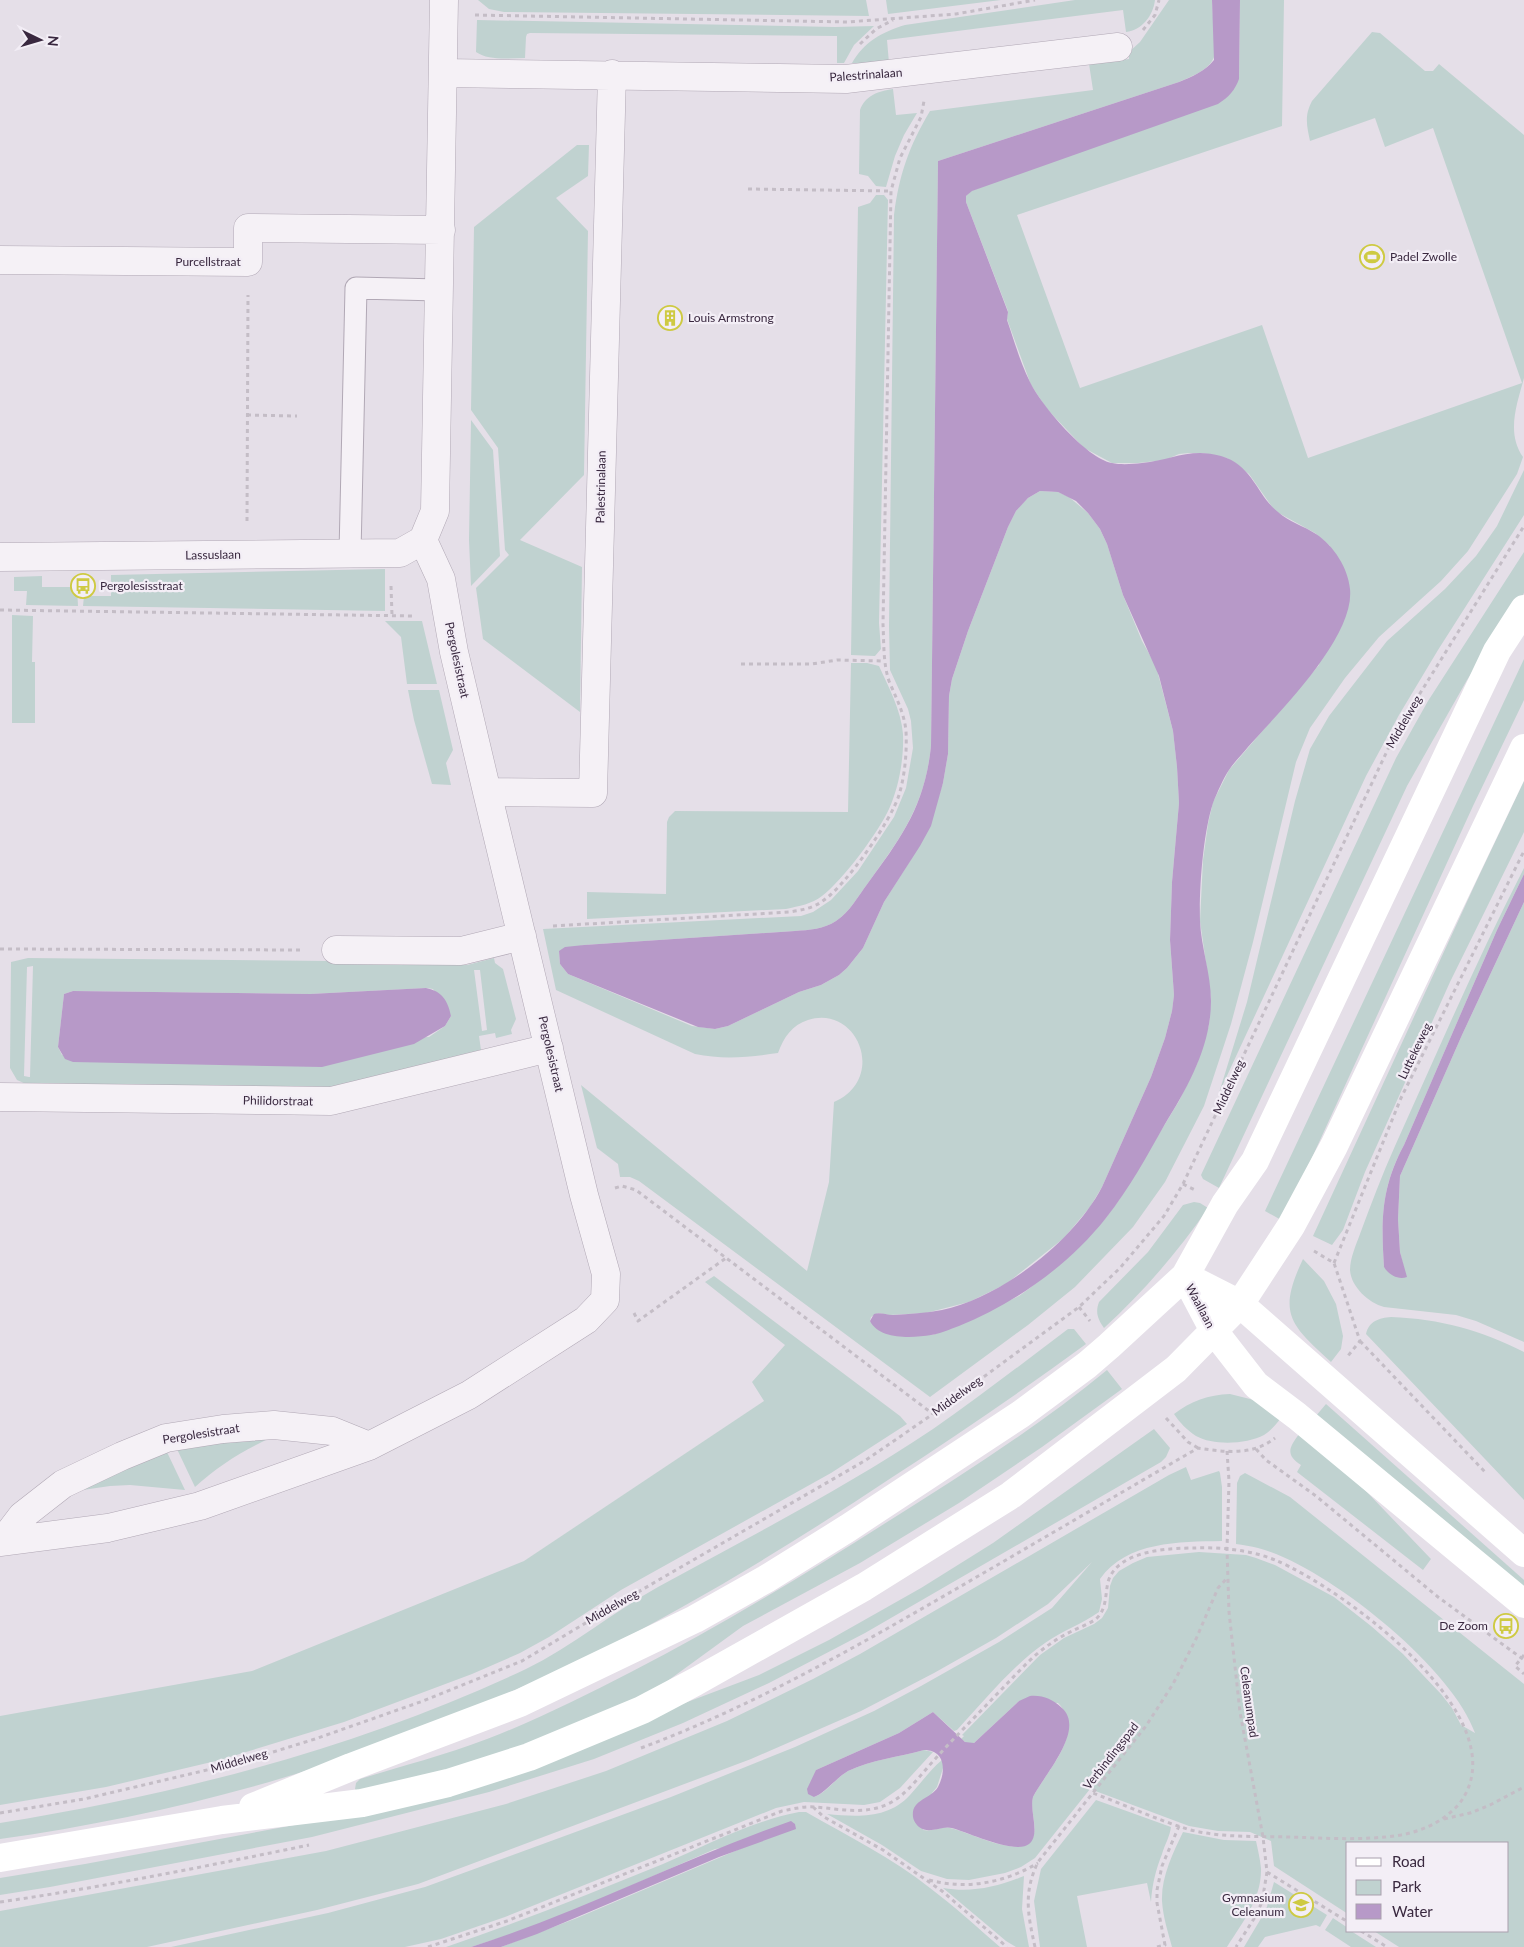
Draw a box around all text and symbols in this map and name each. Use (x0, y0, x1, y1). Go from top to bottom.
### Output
north arrow (15, 15, 65, 65)
text: N (45, 35, 62, 47)
street label: Palestrinalaan (829, 64, 903, 85)
sports icon: Padel Zwolle (1359, 244, 1385, 270)
place label: Padel Zwolle (1390, 249, 1457, 264)
street label: Purcellstraat (175, 254, 241, 269)
building icon: Louis Armstrong (657, 305, 683, 331)
place label: Louis Armstrong (688, 310, 774, 325)
street label: Palestrinalaan (592, 450, 609, 524)
street label: Lassuslaan (185, 547, 241, 562)
bus stop icon: Pergolesisstraat (70, 573, 96, 599)
place label: Pergolesisstraat (100, 578, 183, 593)
street label: Pergolesistraat (442, 620, 473, 700)
street label: Middelweg (1382, 693, 1425, 751)
street label: Pergolesistraat (535, 1014, 568, 1094)
street label: Luttekeweg (1394, 1020, 1435, 1081)
street label: Middelweg (1209, 1057, 1248, 1116)
street label: Philidorstraat (243, 1092, 314, 1109)
street label: Waallaan (1183, 1281, 1218, 1330)
street label: Middelweg (929, 1372, 985, 1419)
street label: Pergolesistraat (161, 1420, 241, 1447)
street label: Middelweg (583, 1585, 641, 1628)
bus stop icon: De Zoom (1493, 1613, 1519, 1639)
place label: De Zoom (1439, 1618, 1488, 1633)
street label: Celeanumpad (1237, 1665, 1262, 1739)
street label: Verbindingspad (1080, 1719, 1142, 1792)
street label: Middelweg (209, 1745, 269, 1776)
legend (1346, 1842, 1509, 1932)
text: Road (1392, 1852, 1425, 1870)
text: Park (1392, 1877, 1422, 1895)
place label: Gymnasium Celeanum (1222, 1890, 1284, 1919)
school or university icon: Gymnasium Celeanum (1288, 1892, 1314, 1918)
text: Water (1392, 1902, 1433, 1920)

